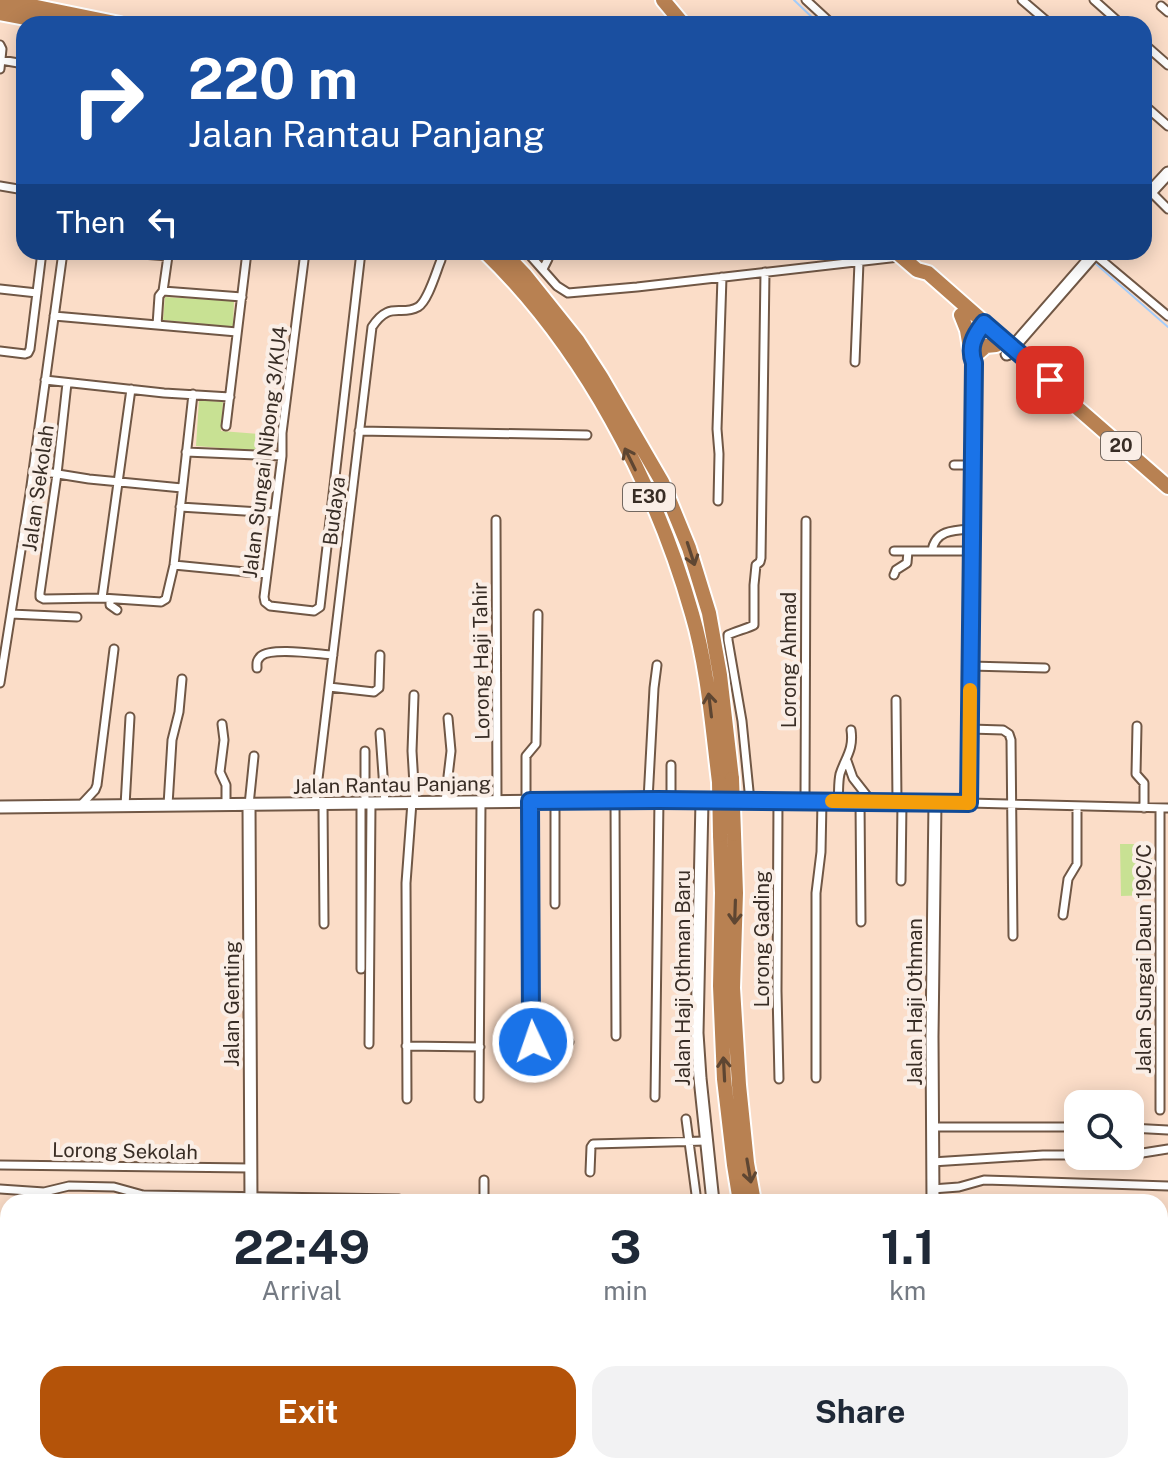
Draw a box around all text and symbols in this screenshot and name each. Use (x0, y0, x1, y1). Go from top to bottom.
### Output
text: 220 m (188, 46, 358, 112)
icon: right (56, 48, 160, 152)
text: Jalan Rantau Panjang (188, 113, 545, 155)
icon: left (141, 200, 185, 244)
text: Then (56, 204, 125, 240)
street label: Jalan Sungai Nibong 3/KU4 (238, 325, 292, 579)
pin (1016, 346, 1084, 414)
icon: arrive (1028, 358, 1072, 402)
street label: Jalan Sekolah (17, 423, 59, 553)
road number: 20 (1101, 432, 1141, 460)
one-way arrow (622, 447, 638, 471)
street label: Budaya (318, 475, 350, 547)
road number: E30 (623, 483, 675, 511)
one-way arrow (684, 541, 699, 566)
street label: Lorong Haji Tahir (468, 582, 494, 740)
street label: Lorong Ahmad (777, 592, 801, 728)
one-way arrow (702, 692, 717, 719)
street label: Jalan Rantau Panjang (293, 771, 491, 799)
street label: Jalan Sungai Daun 19C/C (1132, 844, 1156, 1074)
street label: Jalan Haji Othman Baru (671, 870, 695, 1086)
street label: Lorong Gading (750, 870, 774, 1008)
one-way arrow (727, 898, 743, 925)
street label: Jalan Haji Othman (903, 918, 927, 1086)
street label: Jalan Genting (220, 941, 244, 1067)
position arrow (491, 1000, 575, 1084)
one-way arrow (716, 1056, 731, 1083)
map controls (1064, 1090, 1144, 1170)
button: search (1064, 1090, 1144, 1170)
street label: Lorong Sekolah (52, 1138, 198, 1164)
one-way arrow (742, 1158, 757, 1184)
text: 22:49 (233, 1218, 370, 1275)
text: 3 (609, 1218, 641, 1275)
text: 1.1 (881, 1218, 935, 1275)
text: Arrival (262, 1275, 342, 1306)
text: min (603, 1275, 647, 1306)
text: km (889, 1275, 926, 1306)
button: Exit (40, 1366, 576, 1458)
button: Share (592, 1366, 1128, 1458)

